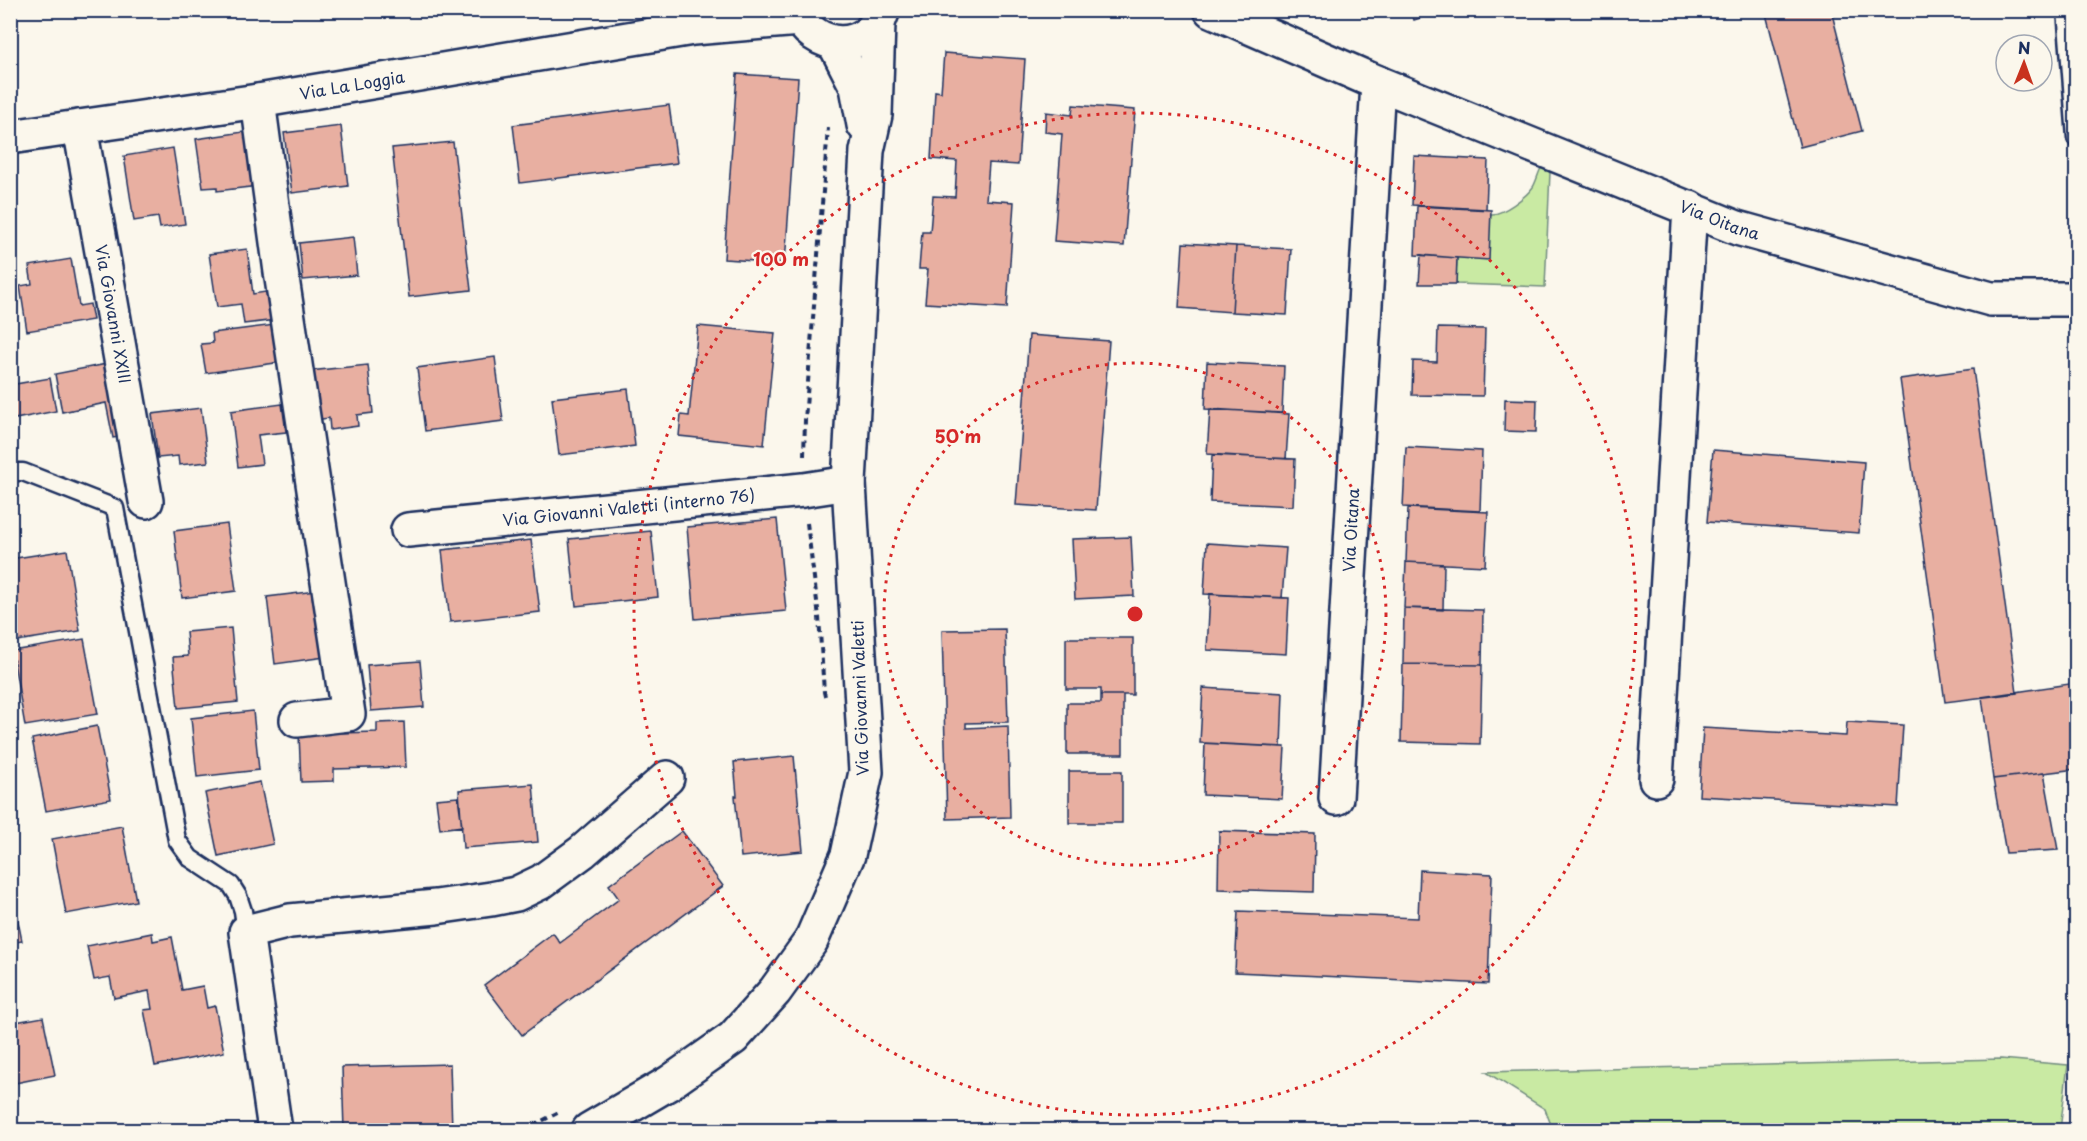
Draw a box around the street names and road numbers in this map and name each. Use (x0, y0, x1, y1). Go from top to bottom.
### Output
street label: Via La Loggia (298, 64, 406, 105)
street label: Via Oitana (1676, 193, 1763, 245)
street label: Via Giovanni XXIII (90, 243, 138, 385)
street label: Via Giovanni Valetti (interno 76) (501, 482, 756, 531)
street label: Via Oitana (1336, 487, 1364, 573)
street label: Via Giovanni Valetti (844, 620, 874, 776)

